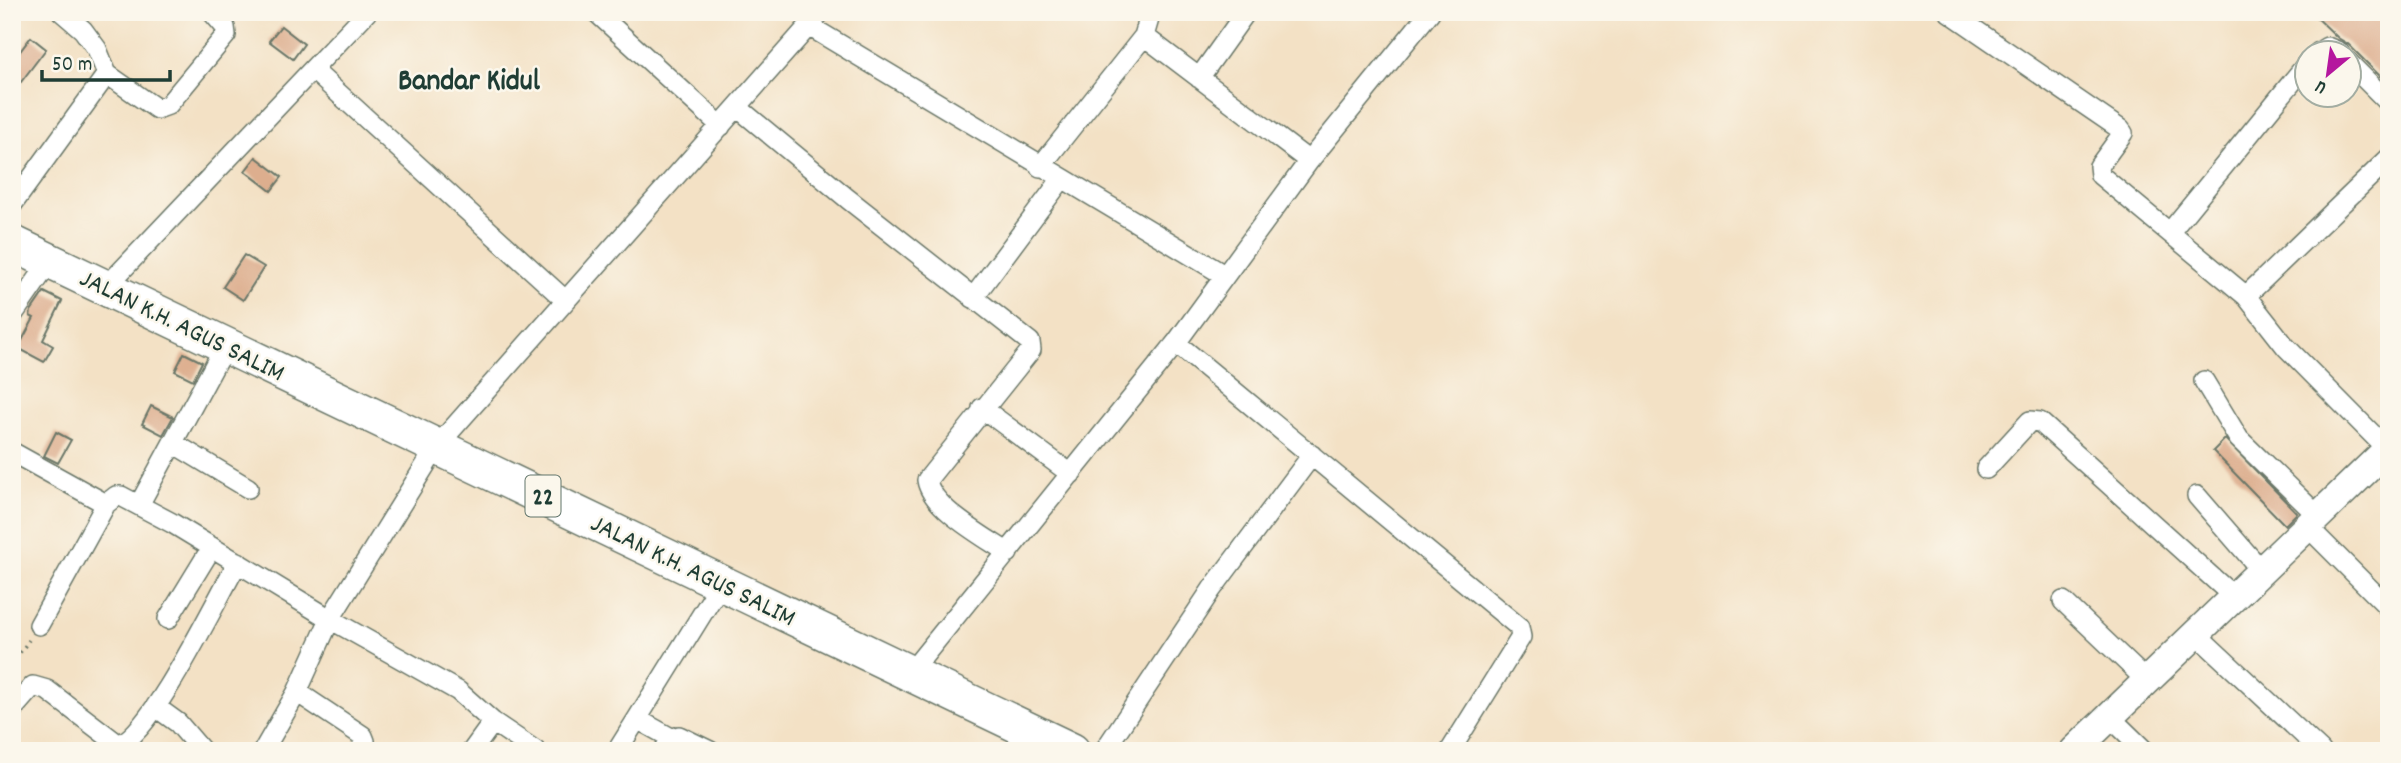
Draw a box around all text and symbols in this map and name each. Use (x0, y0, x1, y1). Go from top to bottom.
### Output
scale bar (42, 38, 170, 82)
north arrow (2292, 38, 2362, 108)
text: 50 m (52, 51, 92, 81)
district label: Bandar Kidul (398, 62, 541, 105)
text: U (2311, 72, 2332, 100)
street label: JALAN K.H. AGUS SALIM (73, 261, 290, 393)
road number: 22 (526, 476, 560, 516)
street label: JALAN K.H. AGUS SALIM (584, 506, 801, 638)

